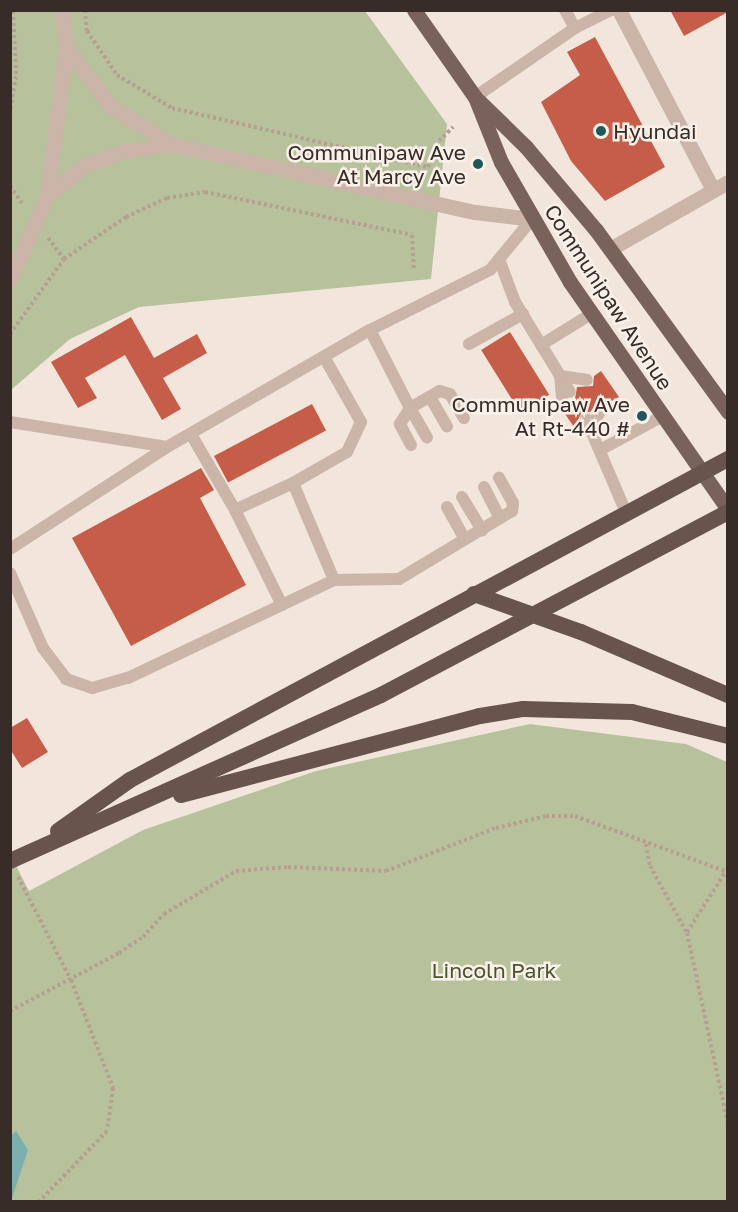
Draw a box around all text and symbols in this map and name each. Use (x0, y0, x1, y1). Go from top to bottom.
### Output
place label: Hyundai (613, 118, 697, 144)
marker: Hyundai (594, 124, 608, 138)
place label: Communipaw Ave At Marcy Ave (288, 139, 466, 189)
marker: Communipaw Ave At Marcy Ave (471, 157, 485, 171)
street label: Communipaw Avenue (540, 199, 678, 395)
place label: Communipaw Ave At Rt-440 # (452, 391, 630, 441)
marker: Communipaw Ave At Rt-440 # (635, 409, 649, 423)
park label: Lincoln Park (432, 957, 556, 983)

